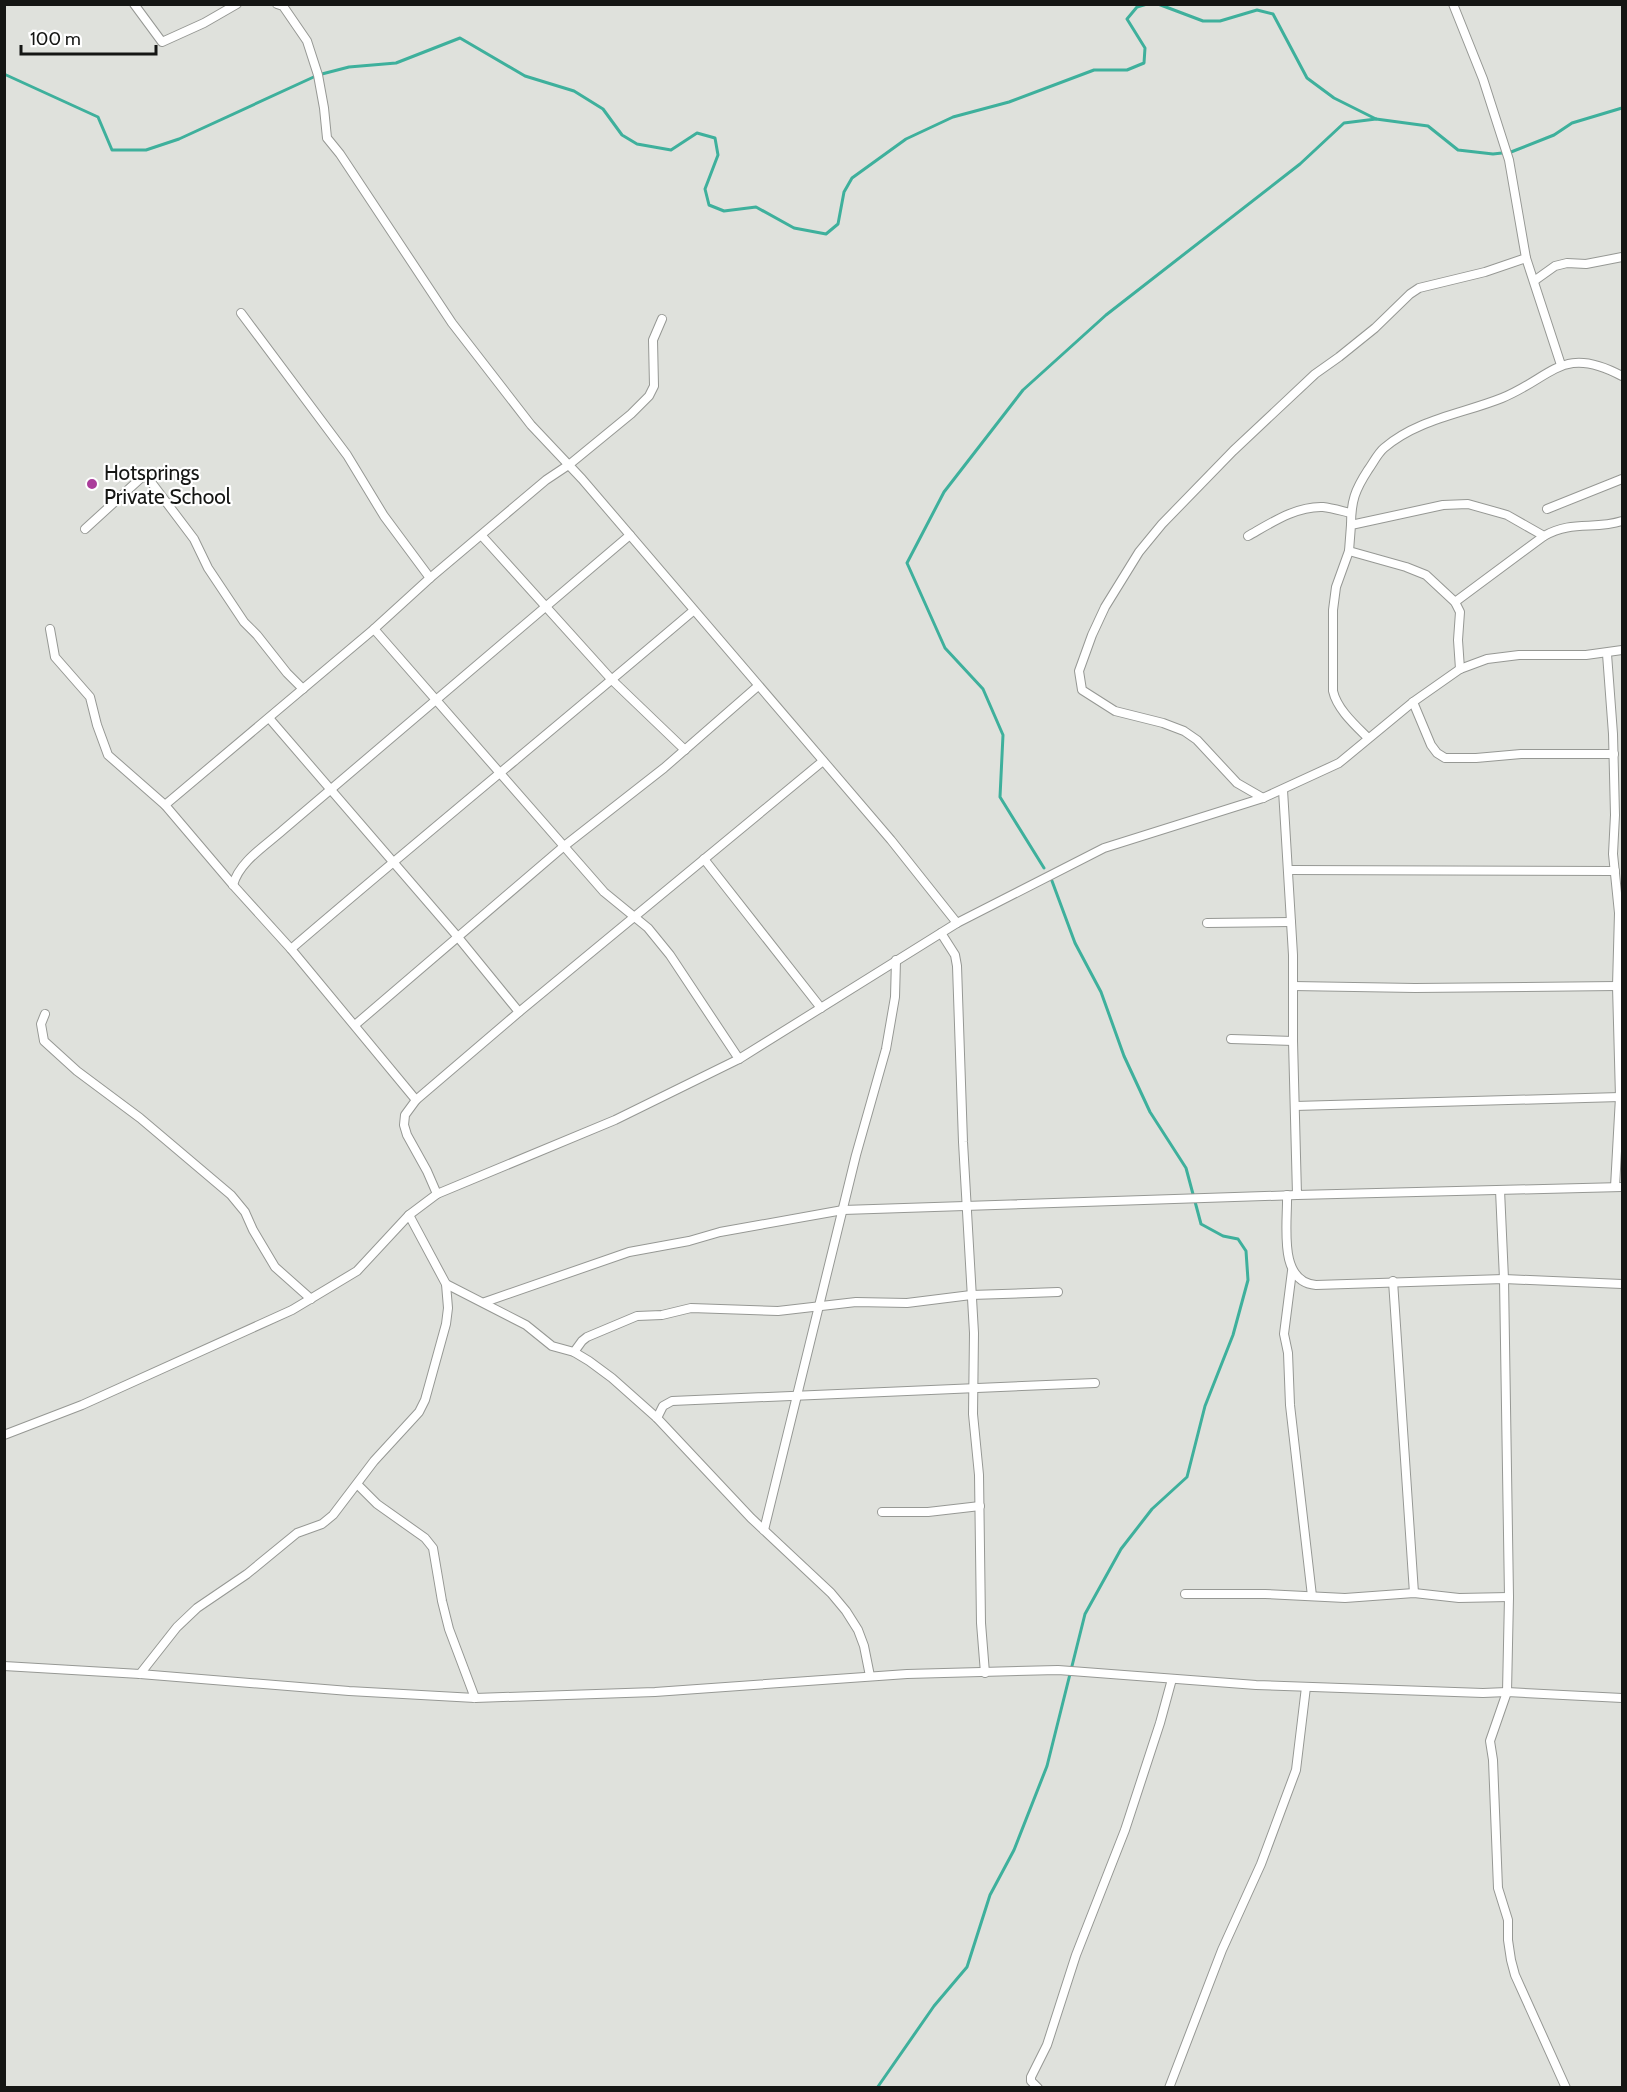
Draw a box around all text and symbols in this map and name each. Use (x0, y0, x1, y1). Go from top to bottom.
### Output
scale bar (21, 18, 156, 56)
text: 100 m (30, 28, 81, 50)
place label: Hotsprings Private School (104, 460, 231, 509)
marker: Hotsprings Private School (85, 477, 99, 491)

